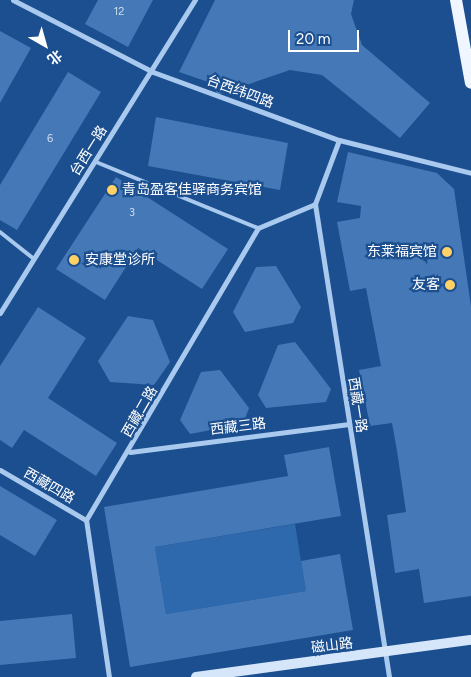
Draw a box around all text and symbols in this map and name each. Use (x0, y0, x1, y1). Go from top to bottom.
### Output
house number: 12 (114, 5, 124, 19)
north arrow (20, 20, 70, 70)
scale bar (291, 20, 362, 52)
text: 20 m (296, 30, 330, 48)
text: 北 (44, 46, 65, 68)
street label: 台西纬四路 (204, 72, 276, 112)
street label: 台西一路 (67, 123, 111, 179)
house number: 6 (47, 132, 53, 146)
place label: 青岛盈客佳驿商务宾馆 (122, 182, 262, 198)
marker: 青岛盈客佳驿商务宾馆 (106, 184, 118, 196)
house number: 3 (129, 206, 135, 220)
place label: 东莱福宾馆 (367, 244, 437, 260)
marker: 东莱福宾馆 (441, 246, 453, 258)
place label: 安康堂诊所 (85, 252, 155, 268)
marker: 安康堂诊所 (67, 253, 81, 267)
place label: 友客 (412, 277, 440, 293)
marker: 友客 (444, 279, 456, 291)
street label: 西藏一路 (344, 376, 370, 434)
street label: 西藏二路 (119, 384, 161, 440)
street label: 西藏三路 (209, 415, 267, 439)
street label: 西藏四路 (21, 465, 77, 507)
street label: 磁山路 (310, 635, 354, 657)

